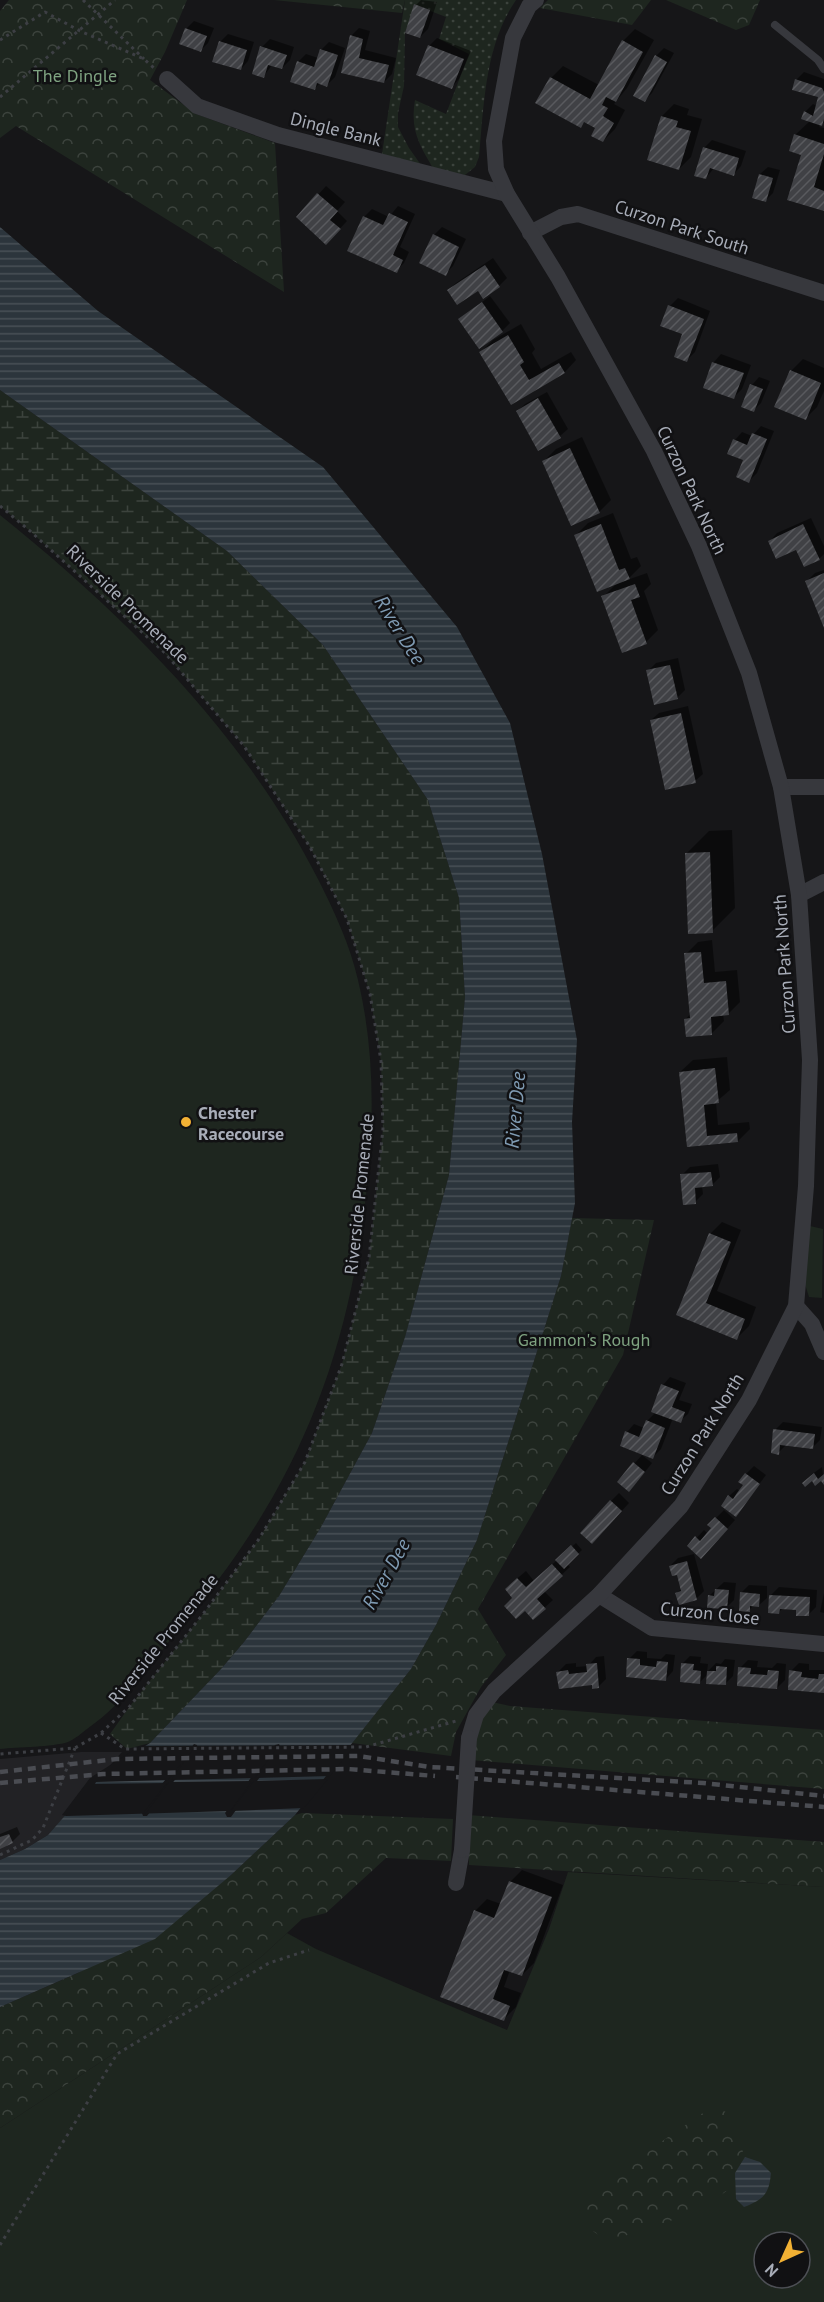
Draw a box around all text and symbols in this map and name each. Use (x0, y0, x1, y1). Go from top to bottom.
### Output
park label: The Dingle (33, 64, 117, 87)
street label: Dingle Bank (288, 107, 384, 152)
street label: Curzon Park South (612, 194, 752, 260)
street label: Curzon Park North (652, 422, 732, 558)
street label: Riverside Promenade (62, 540, 194, 668)
water label: River Dee (369, 591, 432, 670)
street label: Curzon Park North (768, 894, 800, 1034)
water label: River Dee (499, 1070, 531, 1149)
place label: Chester Racecourse (198, 1101, 284, 1145)
street label: Riverside Promenade (339, 1112, 379, 1276)
marker: Chester Racecourse (179, 1115, 193, 1129)
park label: Gammon's Rough (518, 1328, 650, 1351)
street label: Curzon Park North (655, 1369, 749, 1499)
water label: River Dee (356, 1533, 416, 1614)
street label: Riverside Promenade (103, 1569, 223, 1709)
street label: Curzon Close (659, 1596, 761, 1630)
north arrow (752, 2230, 812, 2290)
text: N (761, 2260, 782, 2281)

